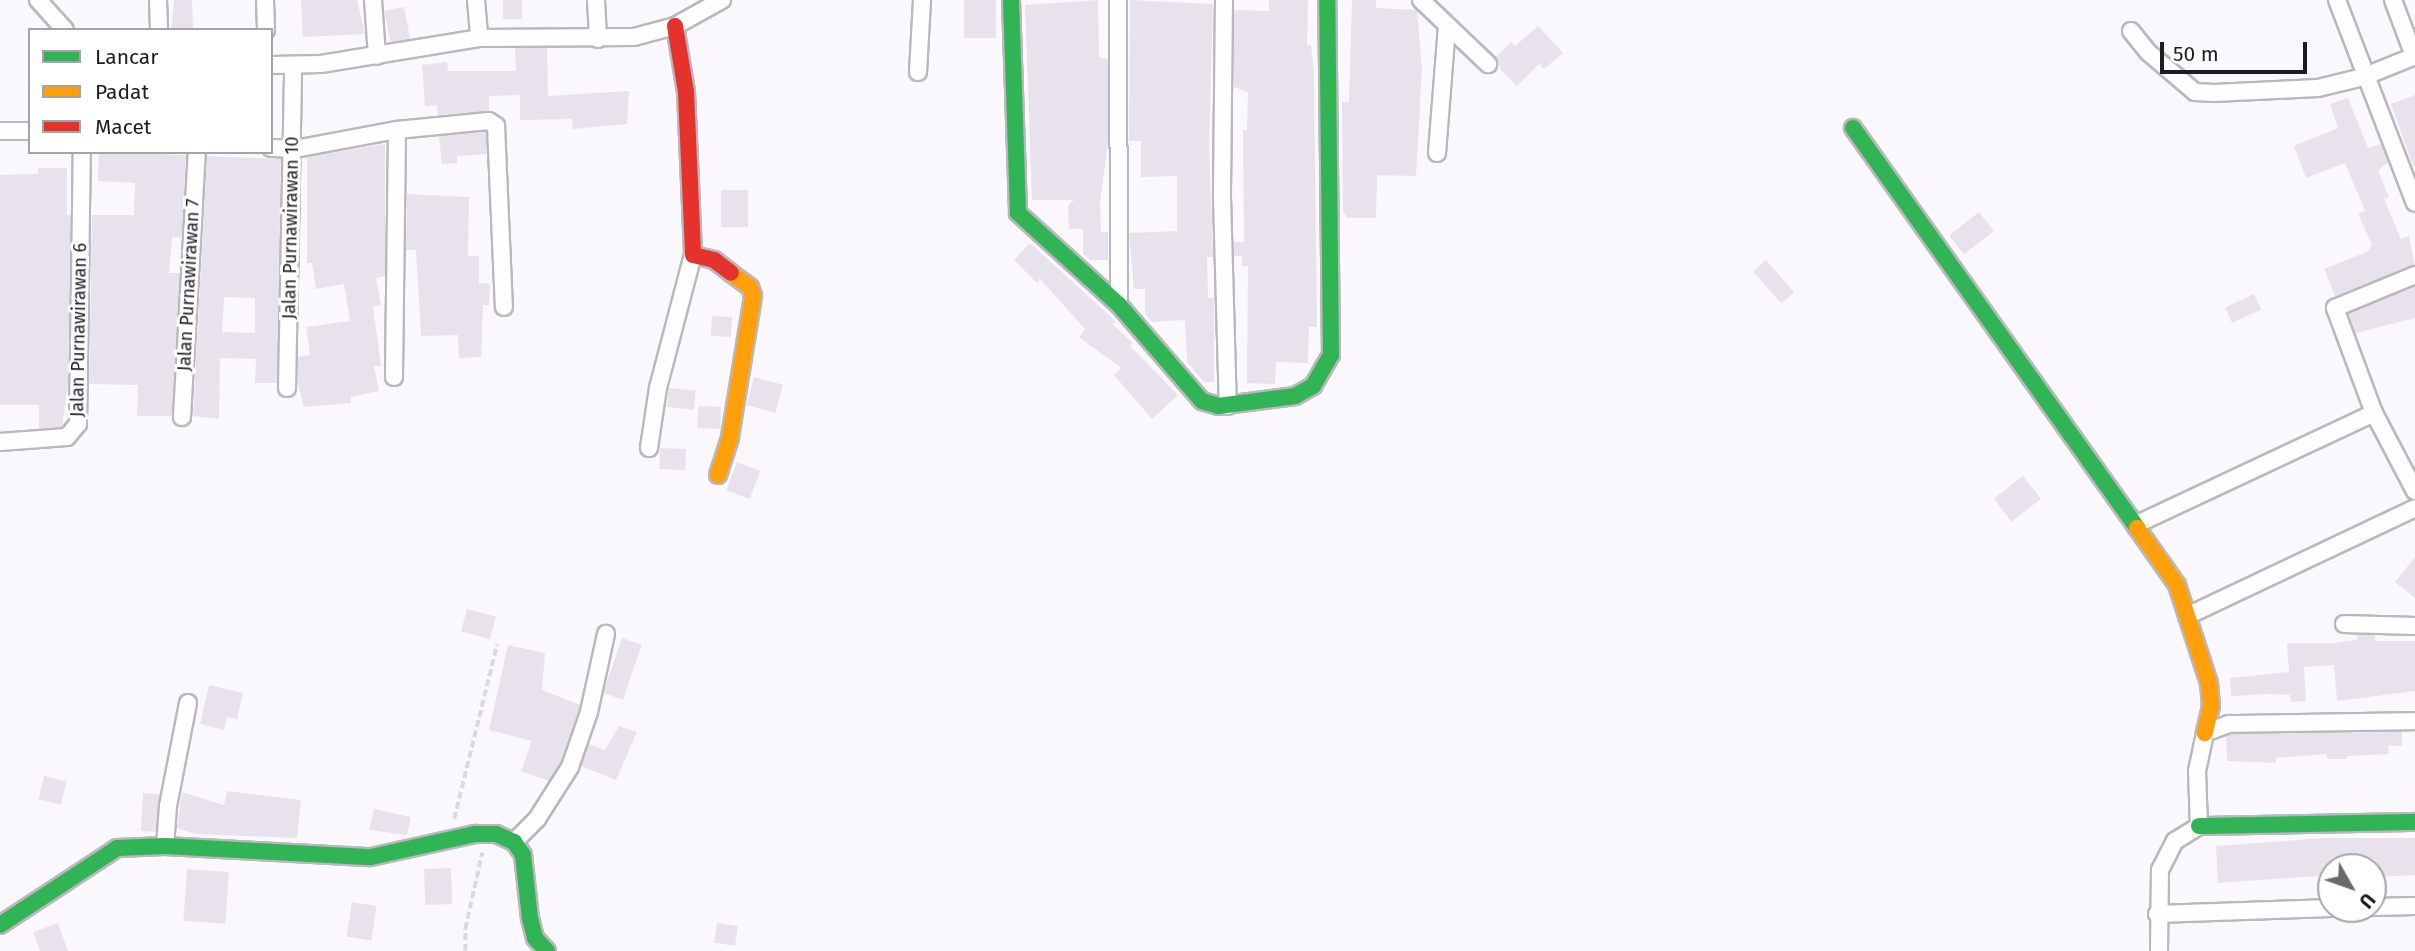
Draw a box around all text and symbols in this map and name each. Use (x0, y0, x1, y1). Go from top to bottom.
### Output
legend (28, 28, 273, 154)
scale bar (2163, 28, 2310, 72)
text: 50 m (2173, 41, 2219, 67)
text: Lancar (95, 44, 158, 70)
text: Padat (95, 79, 149, 105)
text: Macet (95, 114, 151, 140)
street label: Jalan Purnawirawan 10 (279, 136, 303, 320)
street label: Jalan Purnawirawan 7 (174, 198, 204, 372)
street label: Jalan Purnawirawan 6 (67, 243, 91, 417)
north arrow (2317, 853, 2387, 923)
text: U (2354, 888, 2380, 913)

